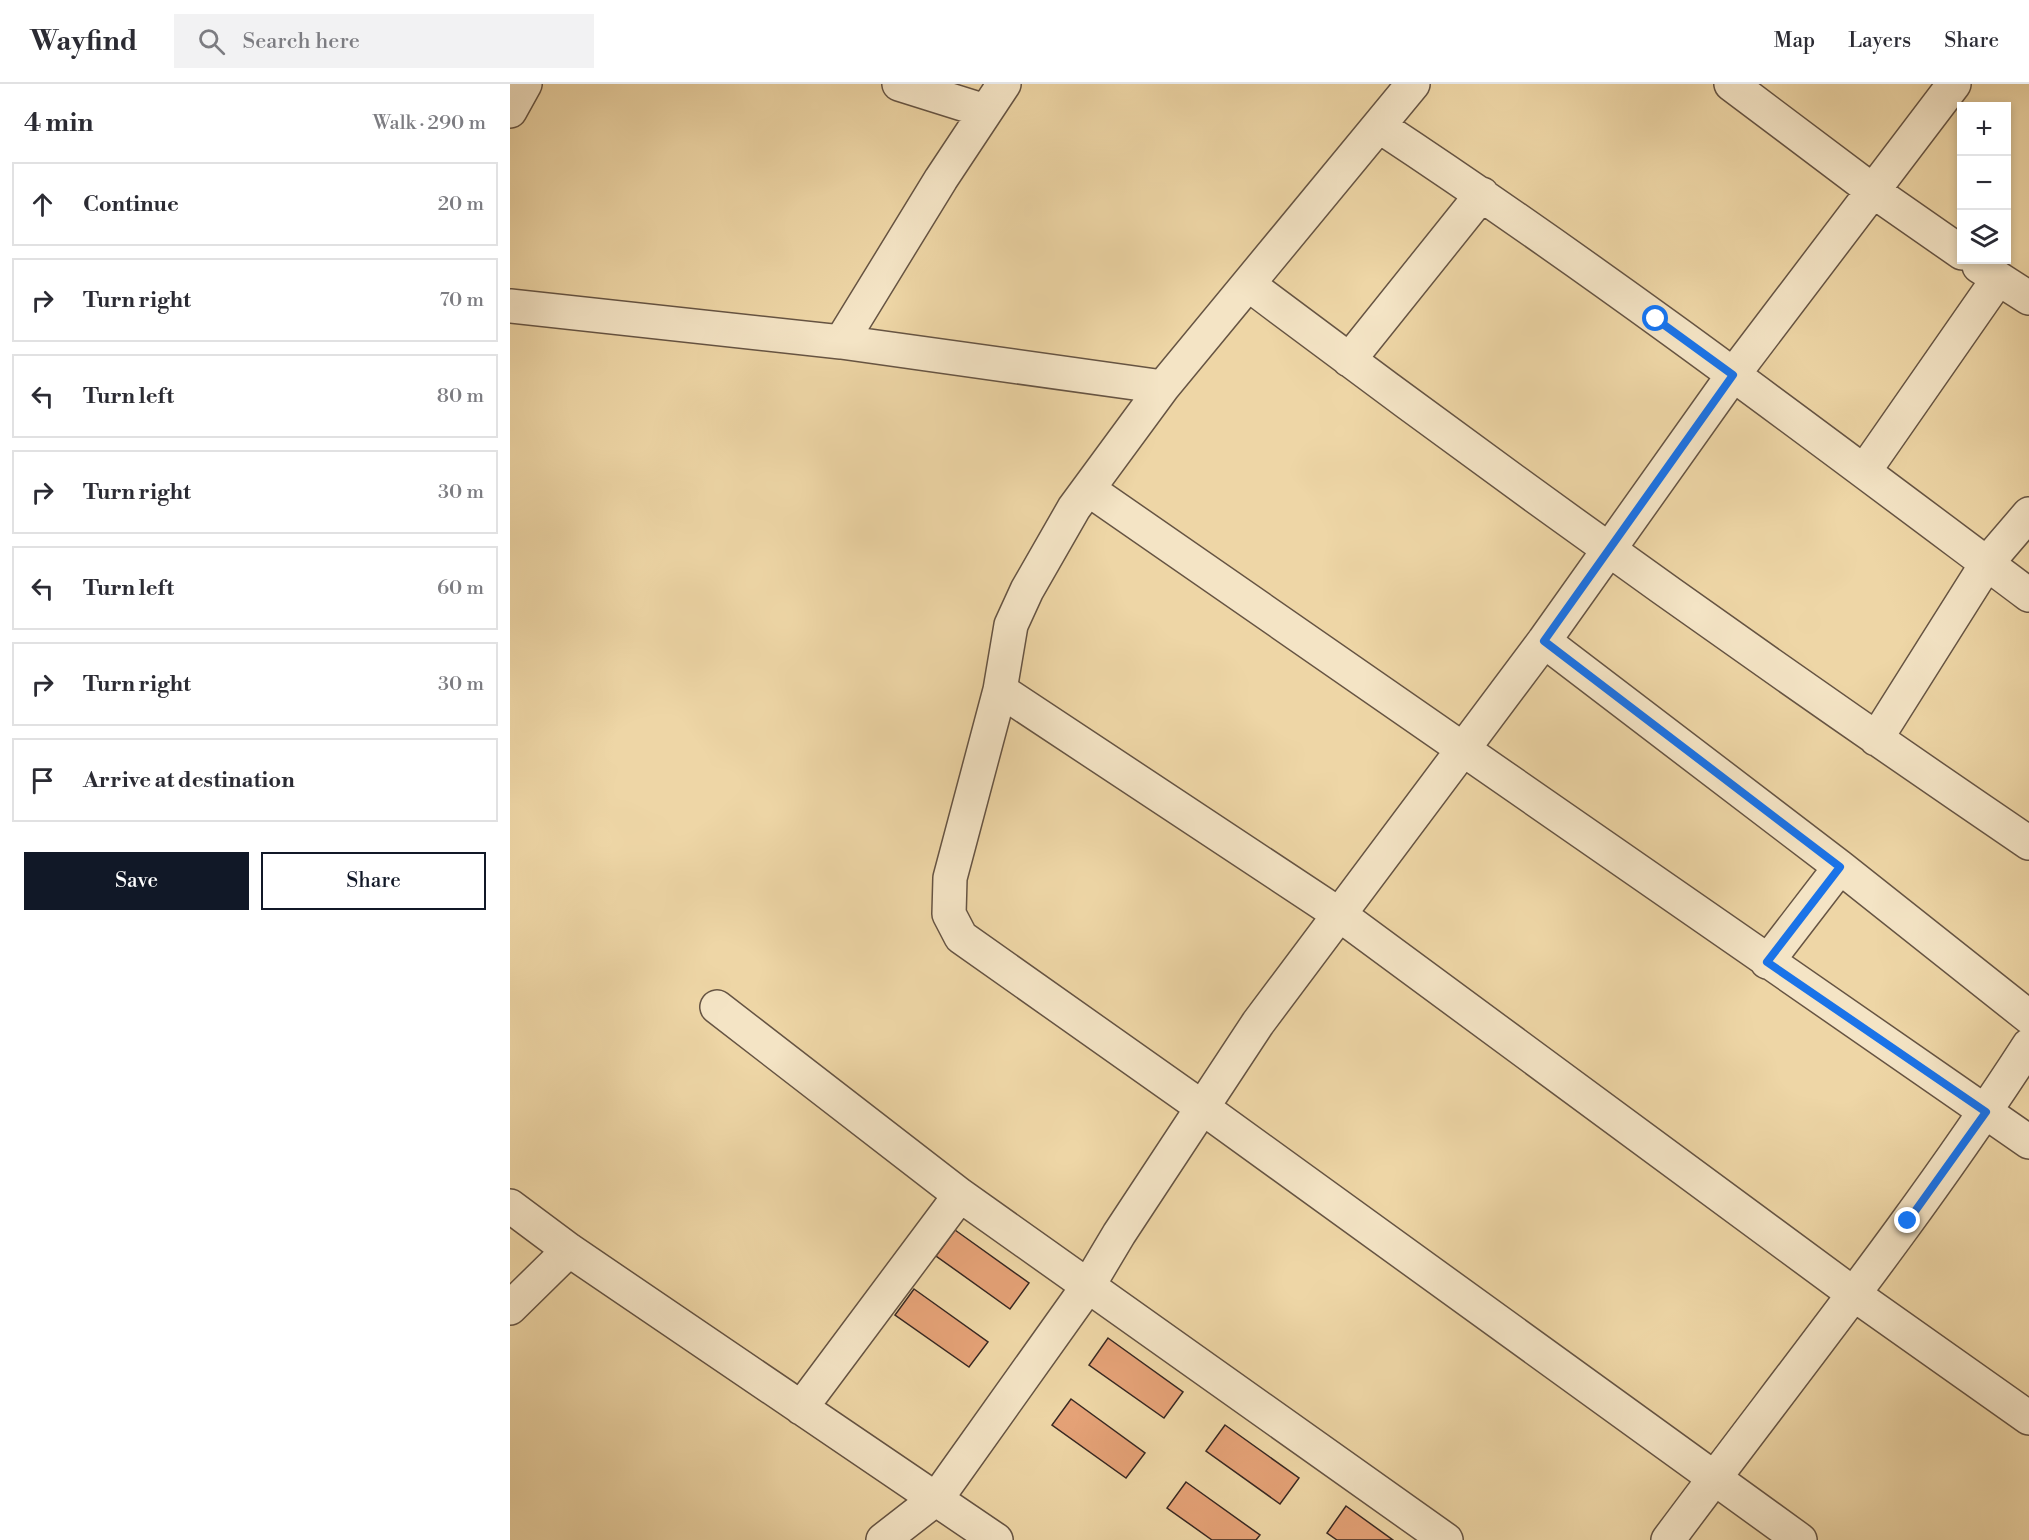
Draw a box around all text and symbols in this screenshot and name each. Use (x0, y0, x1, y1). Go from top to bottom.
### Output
search box (174, 14, 594, 68)
text: Wayfind (30, 24, 138, 59)
icon: search (195, 25, 228, 58)
text: Search here (243, 28, 360, 55)
text: Map (1774, 28, 1815, 54)
text: Layers (1848, 28, 1911, 54)
text: Share (1944, 28, 1999, 54)
map controls (1957, 102, 2011, 264)
button: + (1957, 102, 2011, 156)
text: 4 min (24, 107, 94, 139)
text: Walk · 290 m (373, 111, 486, 136)
button: − (1957, 156, 2011, 210)
icon: ahead (26, 188, 59, 221)
text: Continue (83, 191, 179, 218)
text: 20 m (438, 192, 484, 217)
button: layers (1957, 210, 2011, 264)
icon: right (26, 284, 59, 317)
text: Turn right (83, 287, 191, 314)
text: 70 m (440, 288, 484, 313)
route start (1642, 305, 1668, 331)
icon: left (26, 380, 59, 413)
text: Turn left (83, 383, 174, 410)
text: 80 m (437, 384, 484, 409)
icon: right (26, 476, 59, 509)
text: Turn right (83, 479, 191, 506)
text: 30 m (438, 480, 484, 505)
icon: left (26, 572, 59, 605)
text: Turn left (83, 575, 174, 602)
text: 60 m (437, 576, 484, 601)
icon: right (26, 668, 59, 701)
text: Turn right (83, 671, 191, 698)
text: 30 m (438, 672, 484, 697)
icon: arrive (26, 764, 59, 797)
text: Arrive at destination (83, 767, 295, 794)
button: Save (24, 852, 249, 910)
button: Share (261, 852, 486, 910)
route end (1894, 1207, 1920, 1233)

